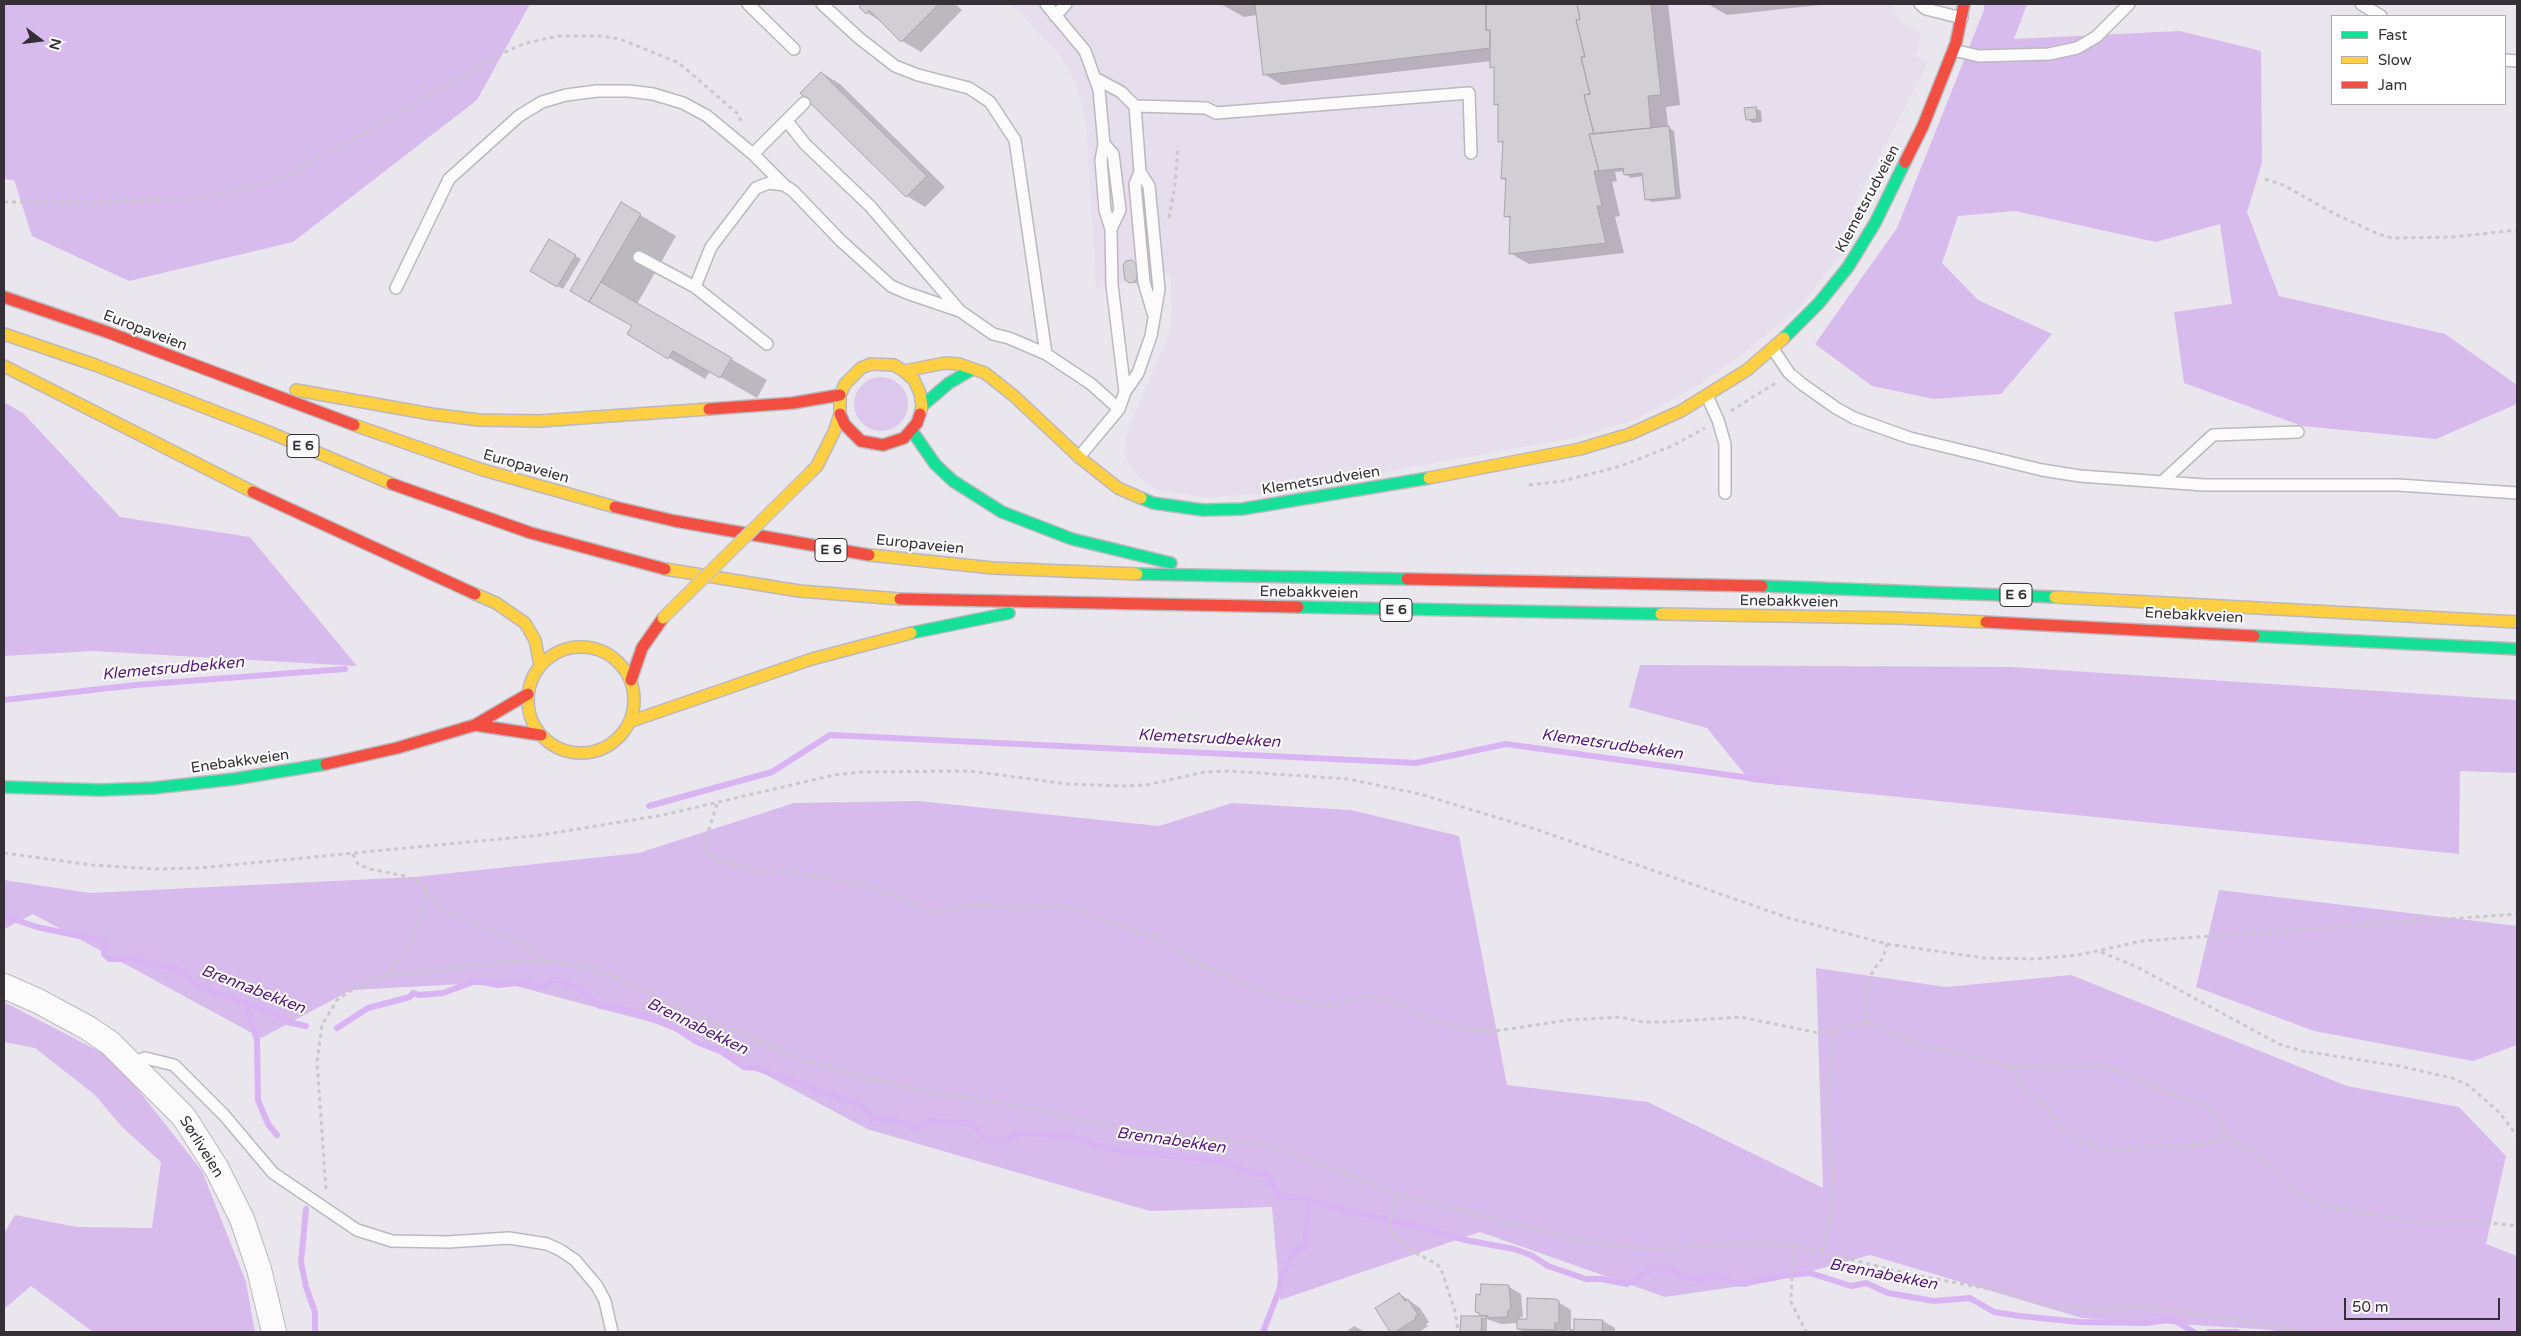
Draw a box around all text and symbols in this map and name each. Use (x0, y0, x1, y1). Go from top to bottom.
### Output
north arrow (15, 15, 65, 65)
legend (2331, 15, 2506, 105)
text: Fast (2378, 26, 2407, 44)
text: N (45, 36, 65, 52)
text: Slow (2378, 51, 2412, 69)
text: Jam (2378, 76, 2407, 94)
street label: Klemetsrudveien (1832, 142, 1904, 256)
street label: Europaveien (100, 307, 190, 355)
road number: E 6 (287, 434, 319, 458)
street label: Europaveien (481, 446, 571, 488)
street label: Klemetsrudveien (1261, 463, 1381, 499)
street label: Europaveien (875, 531, 965, 559)
road number: E 6 (815, 538, 847, 562)
street label: Enebakkveien (1259, 583, 1359, 603)
road number: E 6 (2000, 584, 2032, 606)
street label: Enebakkveien (1739, 592, 1839, 612)
road number: E 6 (1380, 598, 1412, 622)
street label: Enebakkveien (2144, 604, 2244, 628)
water label: Klemetsrudbekken (101, 653, 245, 685)
water label: Klemetsrudbekken (1137, 726, 1281, 752)
water label: Klemetsrudbekken (1540, 726, 1684, 764)
street label: Enebakkveien (190, 746, 290, 778)
water label: Brennabekken (198, 961, 308, 1019)
water label: Brennabekken (644, 994, 750, 1060)
street label: Sørliveien (175, 1113, 227, 1181)
water label: Brennabekken (1115, 1124, 1227, 1158)
water label: Brennabekken (1827, 1255, 1939, 1295)
scale bar (2346, 1288, 2502, 1320)
text: 50 m (2352, 1298, 2389, 1316)

